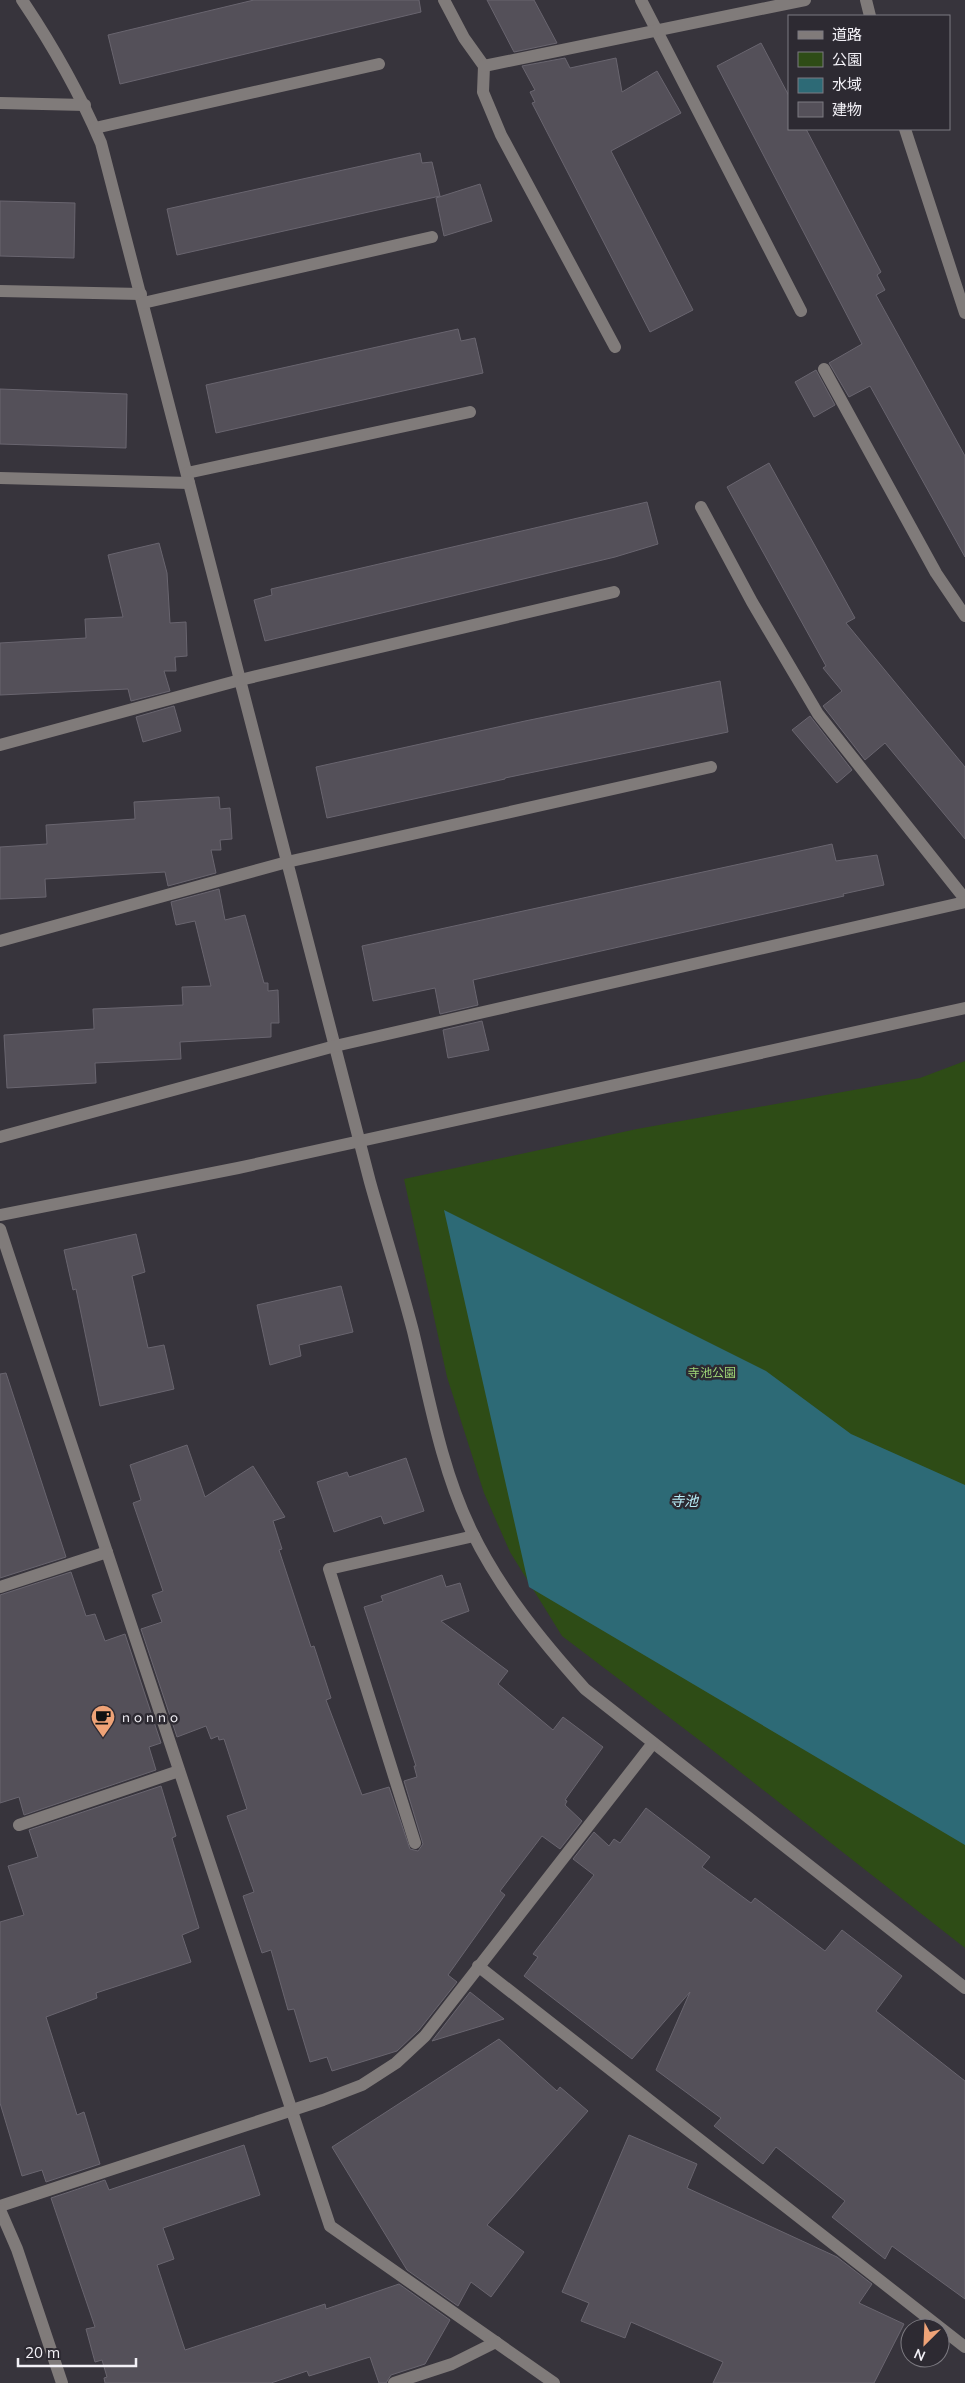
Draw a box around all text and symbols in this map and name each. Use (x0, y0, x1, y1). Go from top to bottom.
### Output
legend (788, 15, 950, 130)
text: 道路 (832, 25, 862, 44)
text: 公園 (832, 50, 862, 69)
text: 水域 (832, 75, 862, 94)
text: 建物 (832, 100, 862, 119)
park label: 寺池公園 (688, 1365, 736, 1380)
water label: 寺池 (670, 1492, 700, 1510)
cafe icon: ｎｏｎｎｏ (90, 1704, 116, 1738)
place label: ｎｏｎｎｏ (120, 1710, 180, 1725)
north arrow (900, 2318, 950, 2368)
scale bar (18, 2336, 135, 2368)
text: 20 m (25, 2343, 60, 2362)
text: N (911, 2345, 928, 2365)

